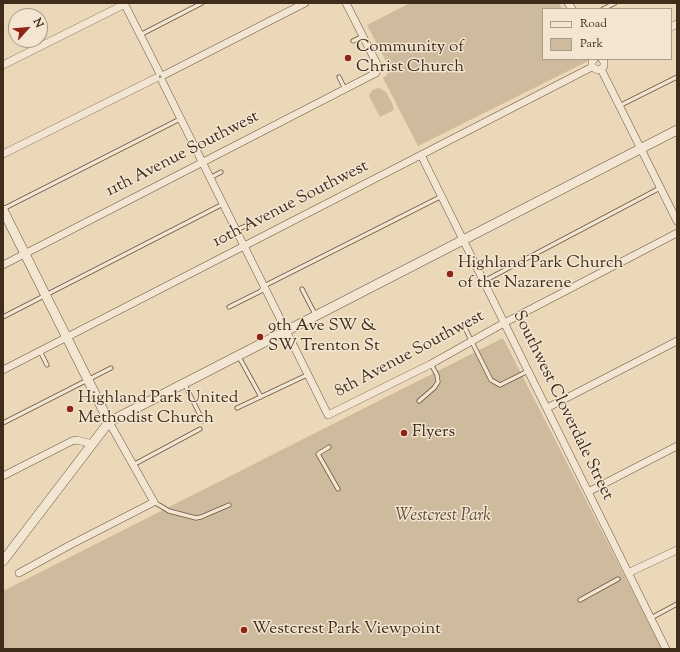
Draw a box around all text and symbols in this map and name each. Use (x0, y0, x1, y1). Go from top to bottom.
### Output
north arrow (8, 8, 48, 48)
legend (542, 8, 672, 60)
text: N (29, 15, 47, 31)
text: Road (580, 15, 607, 33)
text: Park (580, 35, 603, 53)
place label: Community of Christ Church (356, 38, 464, 78)
marker: Community of Christ Church (343, 53, 353, 63)
street label: 11th Avenue Southwest (103, 108, 263, 202)
street label: 10th Avenue Southwest (210, 157, 372, 253)
place label: Highland Park Church of the Nazarene (458, 254, 624, 294)
marker: Highland Park Church of the Nazarene (445, 269, 455, 279)
street label: 8th Avenue Southwest (332, 307, 488, 403)
street label: Southwest Cloverdale Street (507, 308, 617, 504)
place label: 9th Ave SW & SW Trenton St (268, 317, 380, 357)
marker: 9th Ave SW & SW Trenton St (255, 332, 265, 342)
place label: Highland Park United Methodist Church (78, 389, 238, 429)
marker: Highland Park United Methodist Church (65, 404, 75, 414)
place label: Flyers (412, 423, 455, 443)
marker: Flyers (399, 428, 409, 438)
park label: Westcrest Park (395, 507, 491, 527)
place label: Westcrest Park Viewpoint (252, 620, 441, 640)
marker: Westcrest Park Viewpoint (239, 625, 249, 635)

